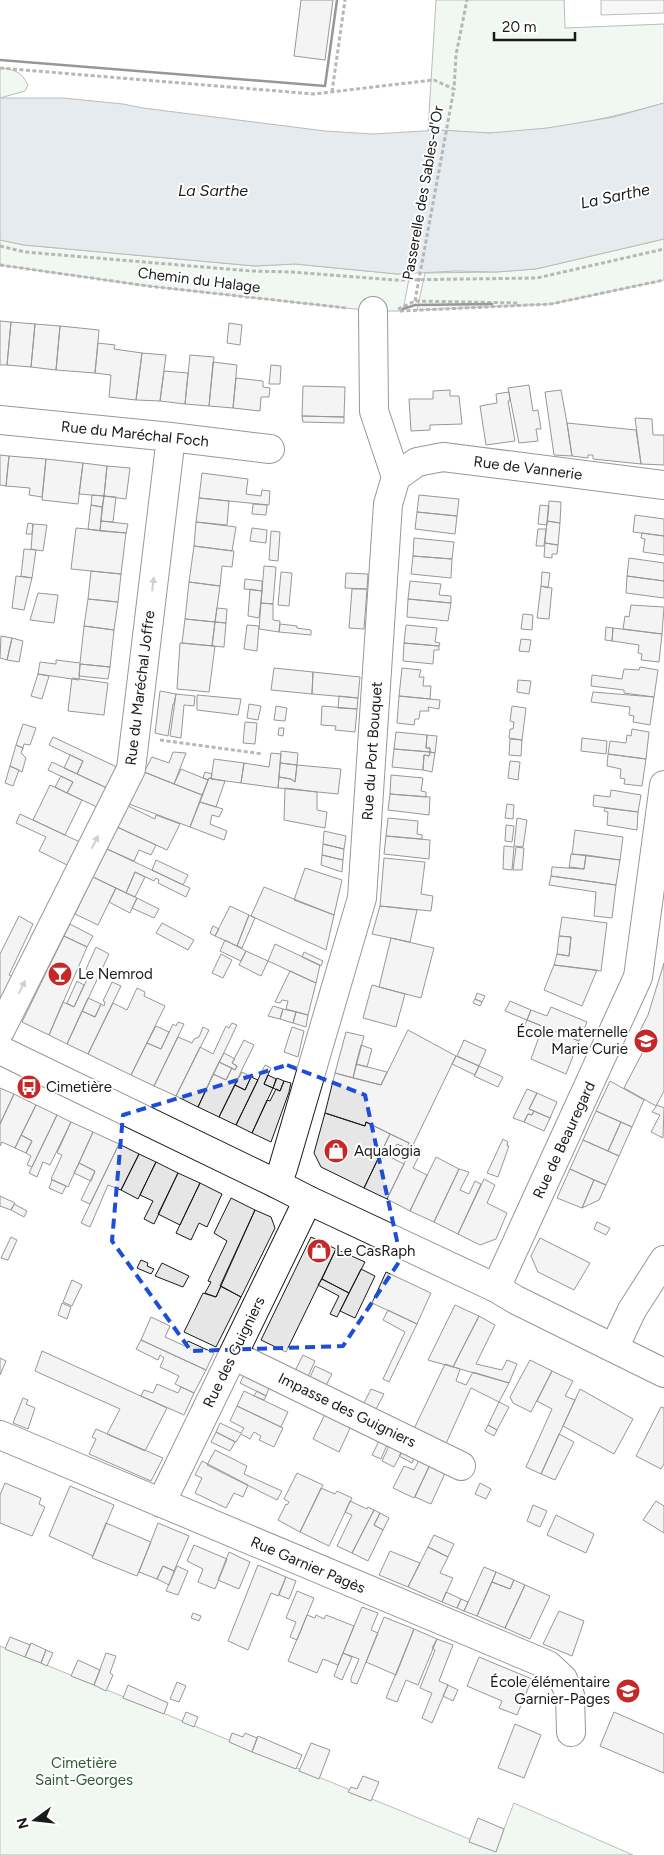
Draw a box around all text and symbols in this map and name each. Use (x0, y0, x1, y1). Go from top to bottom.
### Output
scale bar (494, 10, 575, 42)
text: 20 m (502, 18, 536, 36)
street label: Passerelle des Sables-d'Or (399, 104, 447, 282)
water label: La Sarthe (579, 179, 652, 213)
water label: La Sarthe (178, 181, 248, 200)
street label: Chemin du Halage (137, 264, 261, 296)
street label: Rue du Maréchal Foch (60, 417, 210, 451)
street label: Rue de Vannerie (473, 452, 583, 484)
one-way arrow (149, 576, 157, 592)
street label: Rue du Maréchal Joffre (122, 609, 158, 767)
street label: Rue du Port Bouquet (358, 681, 386, 821)
one-way arrow (91, 835, 99, 849)
bar icon: Le Nemrod (47, 961, 73, 987)
place label: Le Nemrod (78, 965, 153, 983)
one-way arrow (18, 980, 26, 994)
place label: École maternelle Marie Curie (516, 1023, 628, 1058)
school or university icon: École maternelle Marie Curie (633, 1028, 659, 1054)
bus stop icon: Cimetière (16, 1074, 42, 1100)
place label: Cimetière (46, 1078, 112, 1096)
street label: Rue de Beauregard (529, 1079, 599, 1201)
shop icon: Aqualogia (323, 1138, 349, 1164)
place label: Aqualogia (354, 1142, 421, 1160)
shop icon: Le CasRaph (306, 1238, 332, 1264)
place label: Le CasRaph (336, 1242, 415, 1260)
street label: Rue des Guigniers (199, 1293, 269, 1411)
street label: Impasse des Guigniers (275, 1369, 419, 1451)
street label: Rue Garnier Pagès (248, 1533, 368, 1597)
place label: École élémentaire Garnier-Pages (490, 1673, 610, 1708)
school or university icon: École élémentaire Garnier-Pages (615, 1678, 641, 1704)
park label: Cimetière Saint-Georges (35, 1754, 133, 1789)
north arrow (10, 1795, 60, 1845)
text: N (13, 1816, 33, 1831)

